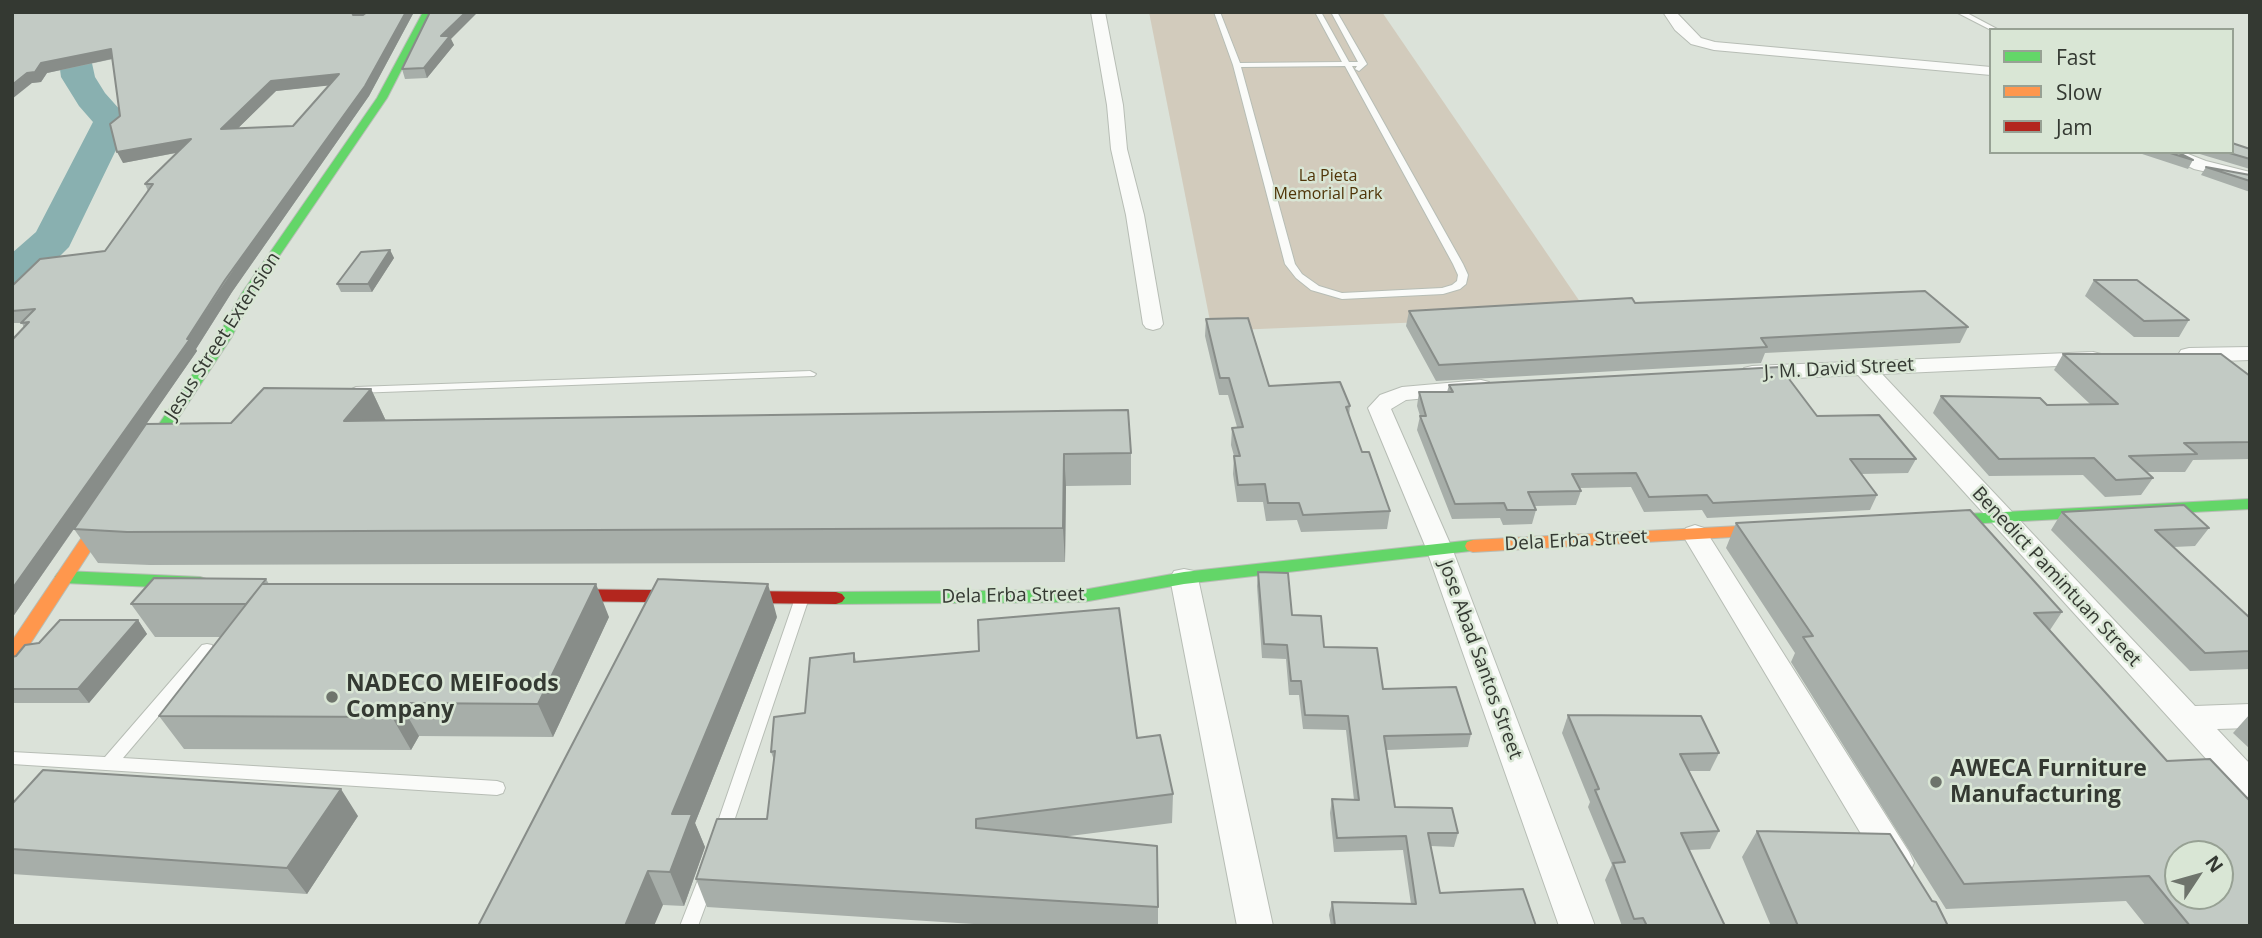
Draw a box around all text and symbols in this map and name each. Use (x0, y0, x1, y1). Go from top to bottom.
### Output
legend (1989, 28, 2234, 154)
text: Fast (2056, 43, 2096, 71)
text: Slow (2056, 78, 2102, 106)
text: Jam (2056, 113, 2093, 141)
park label: La Pieta Memorial Park (1274, 166, 1382, 204)
street label: Jesus Street Extension (160, 248, 286, 424)
street label: J. M. David Street (1763, 354, 1915, 384)
street label: Benedict Pamintuan Street (1967, 483, 2145, 671)
street label: Dela Erba Street (1504, 526, 1648, 556)
street label: Jose Abad Santos Street (1433, 558, 1527, 762)
street label: Dela Erba Street (941, 583, 1085, 609)
place label: NADECO MEIFoods Company (346, 670, 559, 724)
marker: NADECO MEIFoods Company (324, 689, 340, 705)
place label: AWECA Furniture Manufacturing (1950, 755, 2147, 809)
marker: AWECA Furniture Manufacturing (1928, 774, 1944, 790)
north arrow (2164, 840, 2234, 910)
text: N (2199, 850, 2229, 878)

